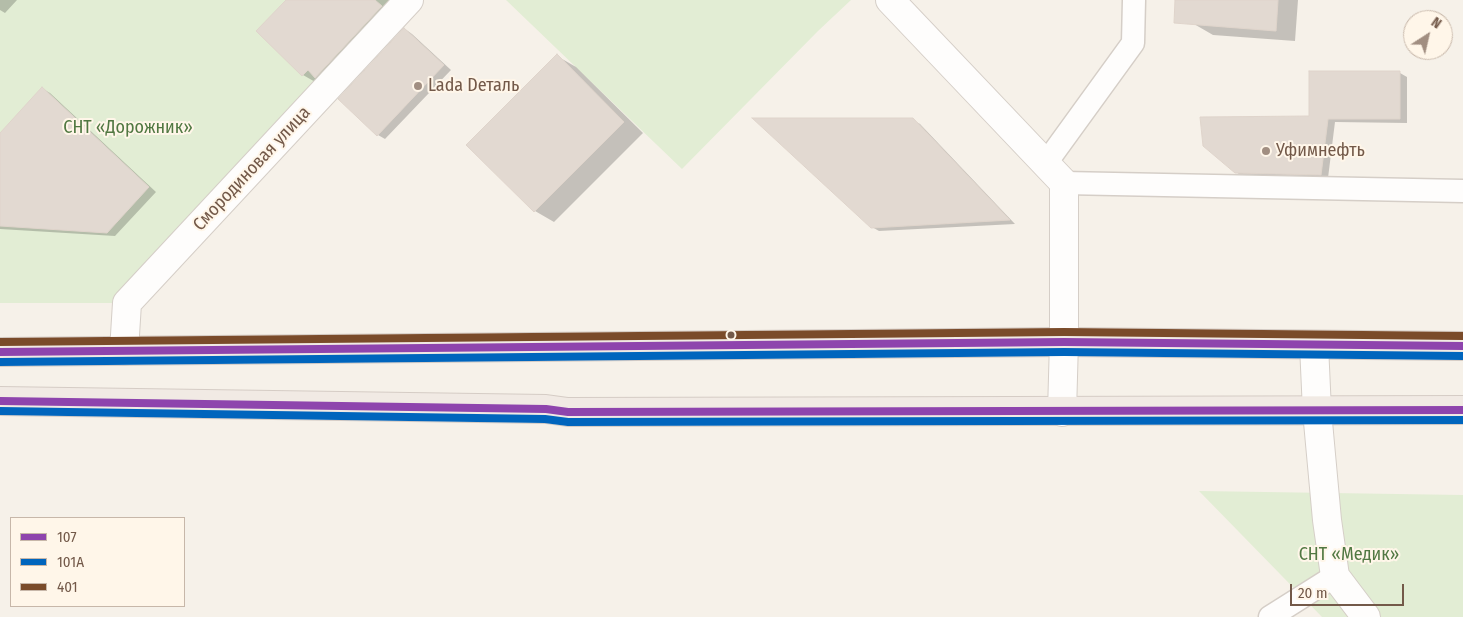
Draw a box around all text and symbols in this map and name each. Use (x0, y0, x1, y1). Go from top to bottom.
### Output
north arrow (1403, 10, 1453, 60)
text: N (1428, 14, 1445, 32)
place label: Lada Dеталь (428, 75, 519, 97)
marker: Lada Dеталь (412, 80, 424, 92)
street label: Смородиновая улица (189, 102, 315, 236)
park label: СНТ «Дорожник» (63, 117, 193, 139)
place label: Уфимнефть (1276, 140, 1365, 162)
marker: Уфимнефть (1260, 145, 1272, 157)
unlabelled marker (726, 330, 736, 340)
legend (10, 517, 185, 607)
text: 107 (57, 528, 76, 546)
park label: СНТ «Медик» (1299, 544, 1399, 566)
text: 101А (57, 553, 84, 571)
scale bar (1293, 574, 1407, 606)
text: 401 (57, 578, 78, 596)
text: 20 m (1298, 584, 1328, 602)

